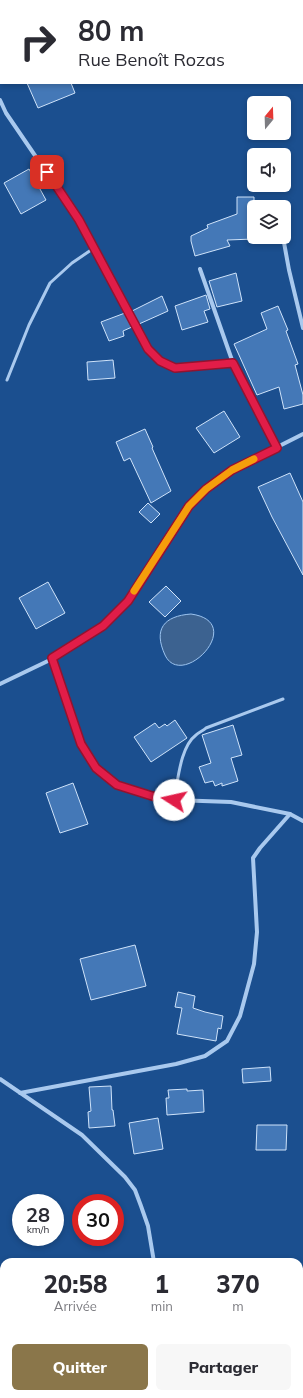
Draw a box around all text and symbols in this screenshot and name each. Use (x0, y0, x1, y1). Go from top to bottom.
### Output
text: 80 m (78, 13, 144, 48)
icon: right (12, 16, 64, 68)
text: Rue Benoît Rozas (78, 48, 225, 71)
north arrow (247, 96, 291, 140)
map controls (247, 96, 291, 244)
button: sound (247, 148, 291, 192)
pin (30, 155, 64, 189)
icon: arrive (36, 161, 58, 183)
button: layers (247, 200, 291, 244)
position arrow (153, 779, 195, 821)
speed limit sign: 30 (72, 1194, 124, 1246)
text: 28 (26, 1202, 50, 1227)
text: km/h (27, 1223, 49, 1236)
text: 20:58 (43, 1269, 107, 1299)
text: 1 (155, 1269, 169, 1299)
text: 370 (216, 1269, 260, 1299)
text: Arrivée (54, 1298, 97, 1314)
text: min (151, 1298, 173, 1314)
text: m (232, 1298, 244, 1314)
button: Quitter (12, 1344, 148, 1390)
button: Partager (156, 1344, 291, 1390)

